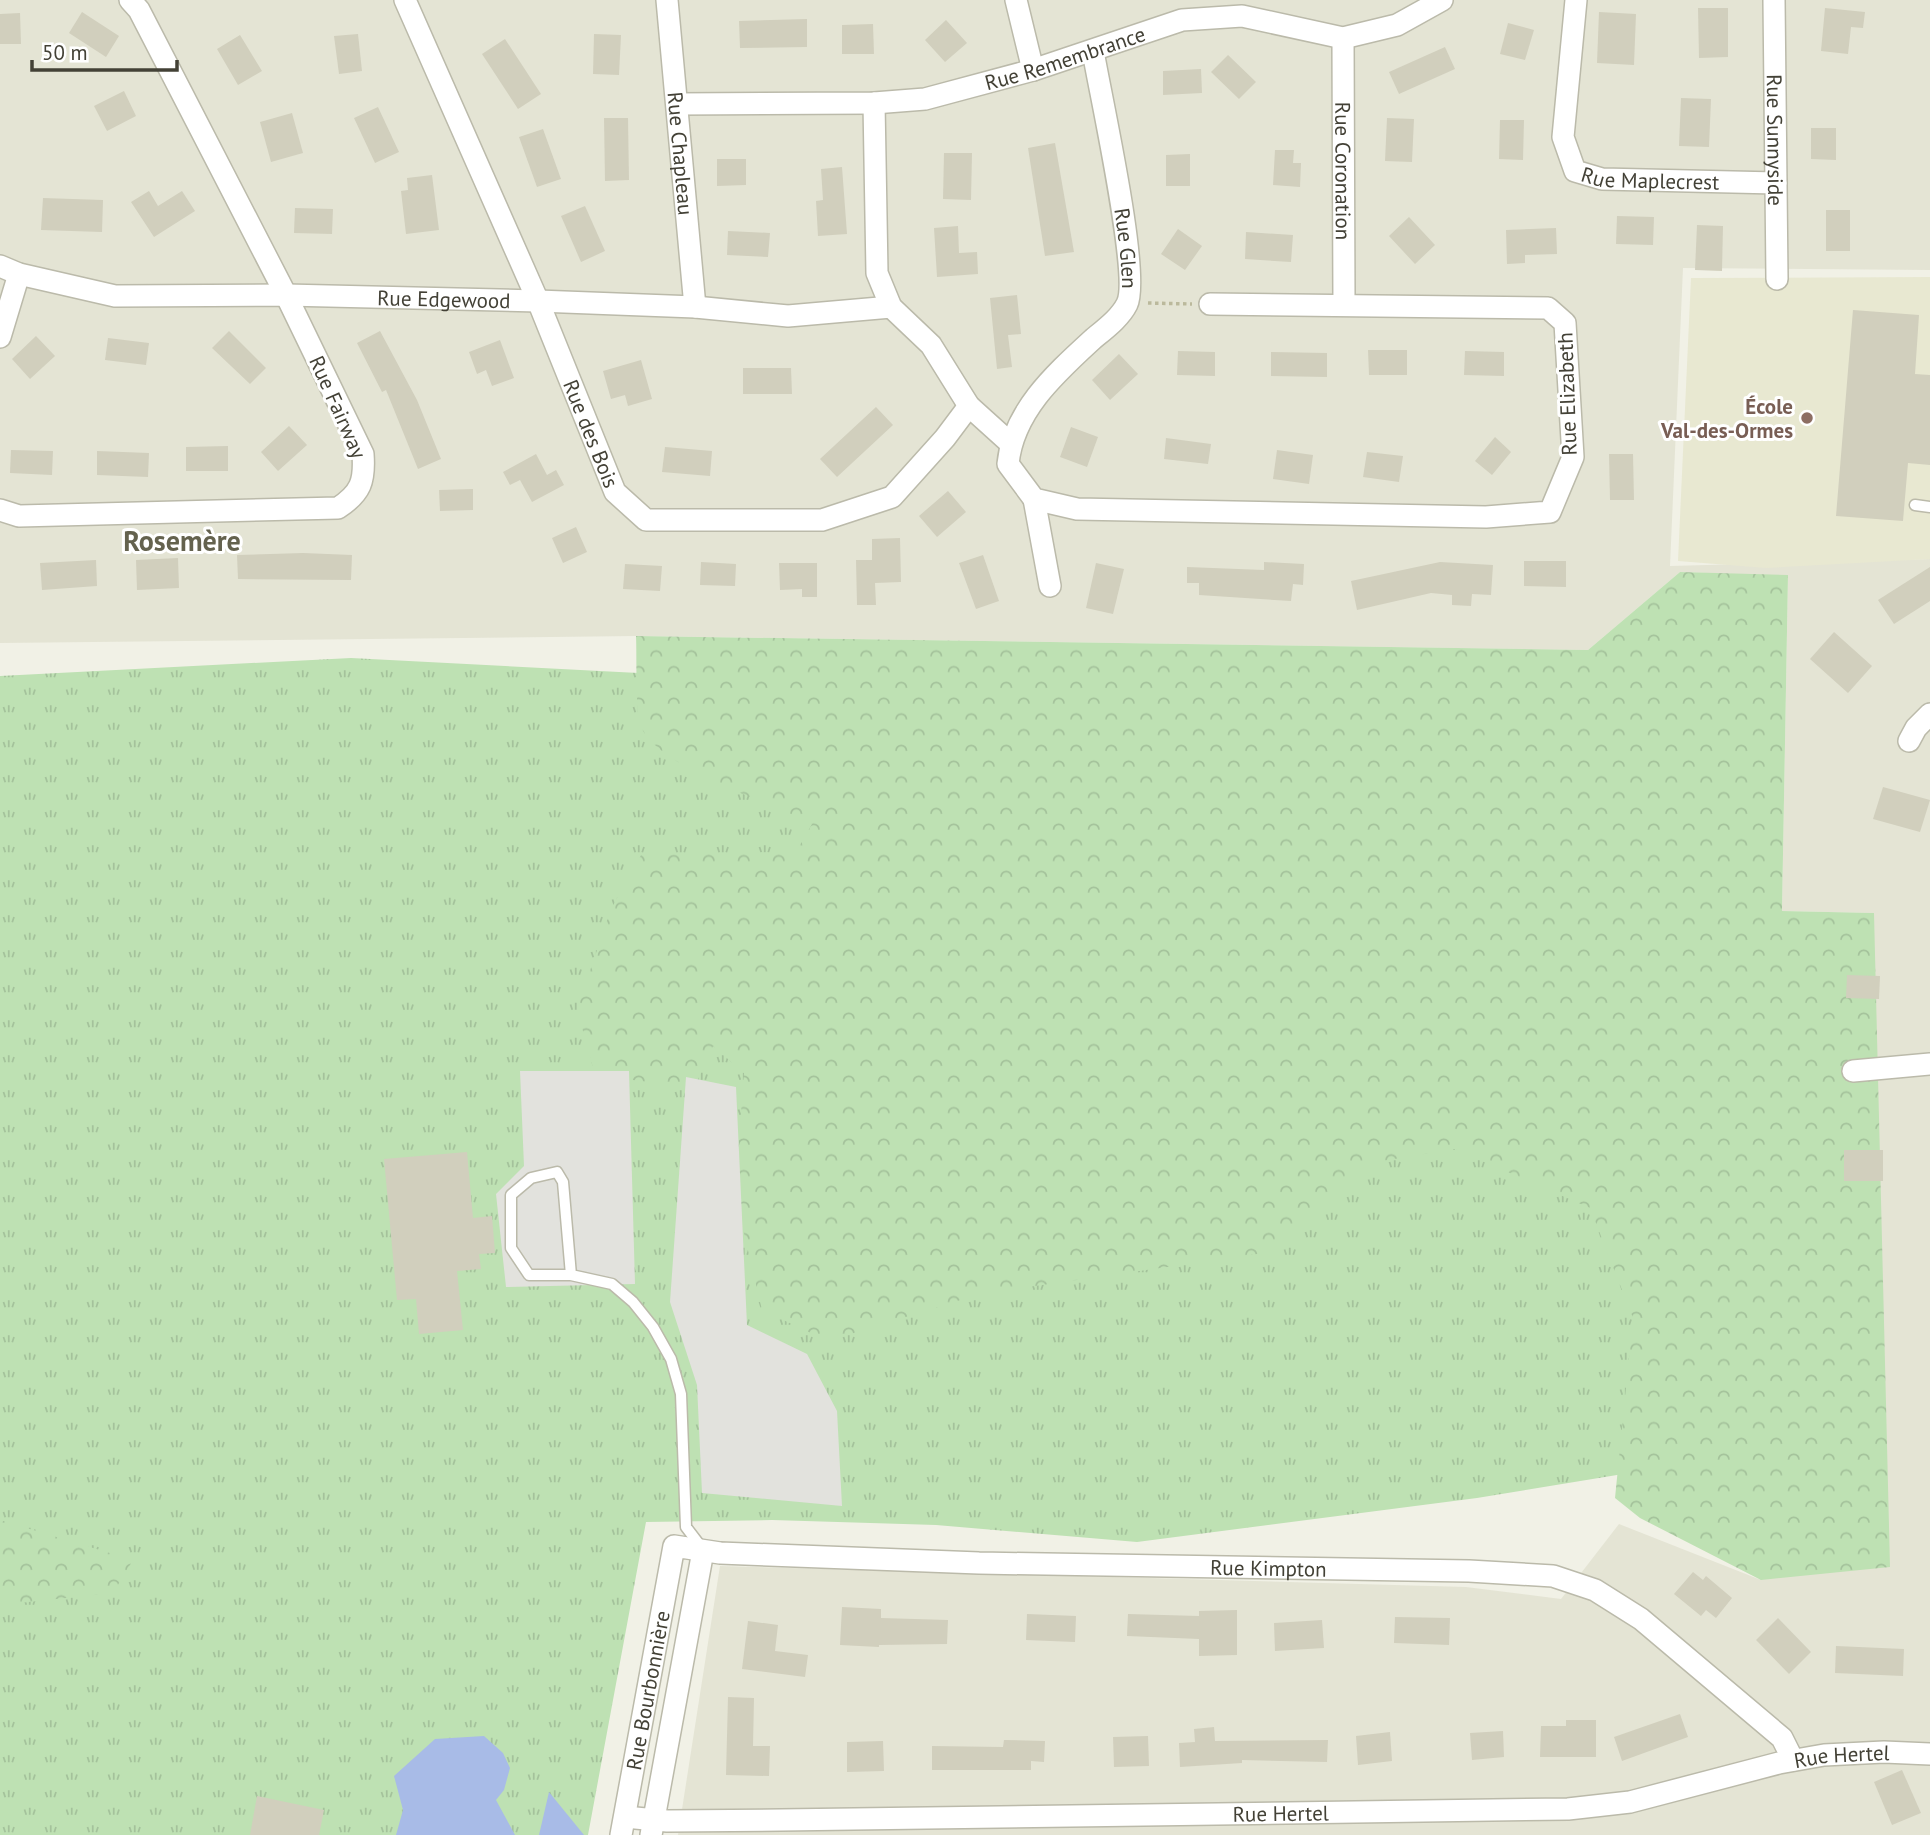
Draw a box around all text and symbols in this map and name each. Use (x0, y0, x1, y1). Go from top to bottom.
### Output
street label: Rue Remembrance (982, 20, 1149, 96)
scale bar (32, 28, 177, 72)
text: 50 m (42, 39, 88, 66)
street label: Rue Sunnyside (1761, 74, 1790, 206)
street label: Rue Chapleau (662, 91, 700, 216)
street label: Rue Coronation (1330, 102, 1357, 240)
street label: Rue Maplecrest (1578, 160, 1720, 195)
street label: Rue Glen (1109, 206, 1143, 289)
street label: Rue Edgewood (377, 284, 511, 314)
street label: Rue Elizabeth (1551, 332, 1583, 456)
street label: Rue Fairway (303, 351, 373, 463)
street label: Rue des Bois (558, 375, 625, 492)
place label: École Val-des-Ormes (1660, 393, 1793, 444)
marker: École Val-des-Ormes (1799, 410, 1815, 426)
district label: Rosemère (123, 522, 241, 559)
street label: Rue Kimpton (1210, 1553, 1327, 1582)
street label: Rue Bourbonnière (620, 1608, 675, 1772)
street label: Rue Hertel (1792, 1738, 1890, 1774)
street label: Rue Hertel (1232, 1799, 1329, 1827)

